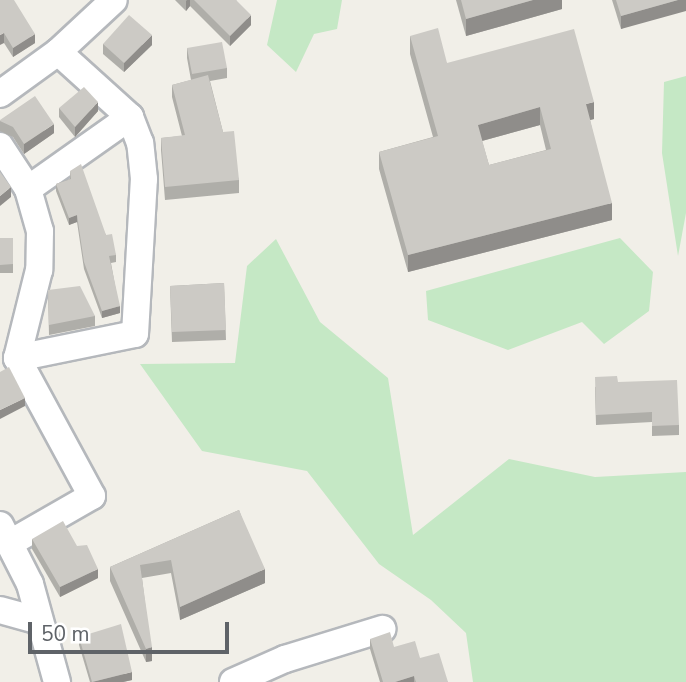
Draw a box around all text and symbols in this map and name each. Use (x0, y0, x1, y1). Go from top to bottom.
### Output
scale bar (32, 608, 233, 652)
text: 50 m (41, 620, 90, 648)

